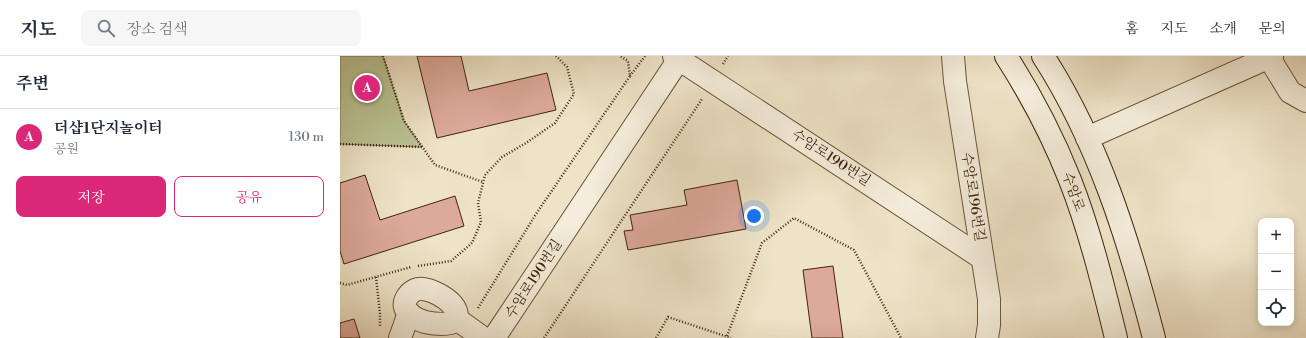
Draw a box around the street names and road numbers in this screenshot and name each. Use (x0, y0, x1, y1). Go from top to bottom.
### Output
street label: 수암로190번길 (788, 126, 874, 190)
street label: 수암로196번길 (957, 151, 989, 243)
street label: 수암로 (1058, 170, 1089, 215)
street label: 수암로190번길 (502, 236, 566, 322)

